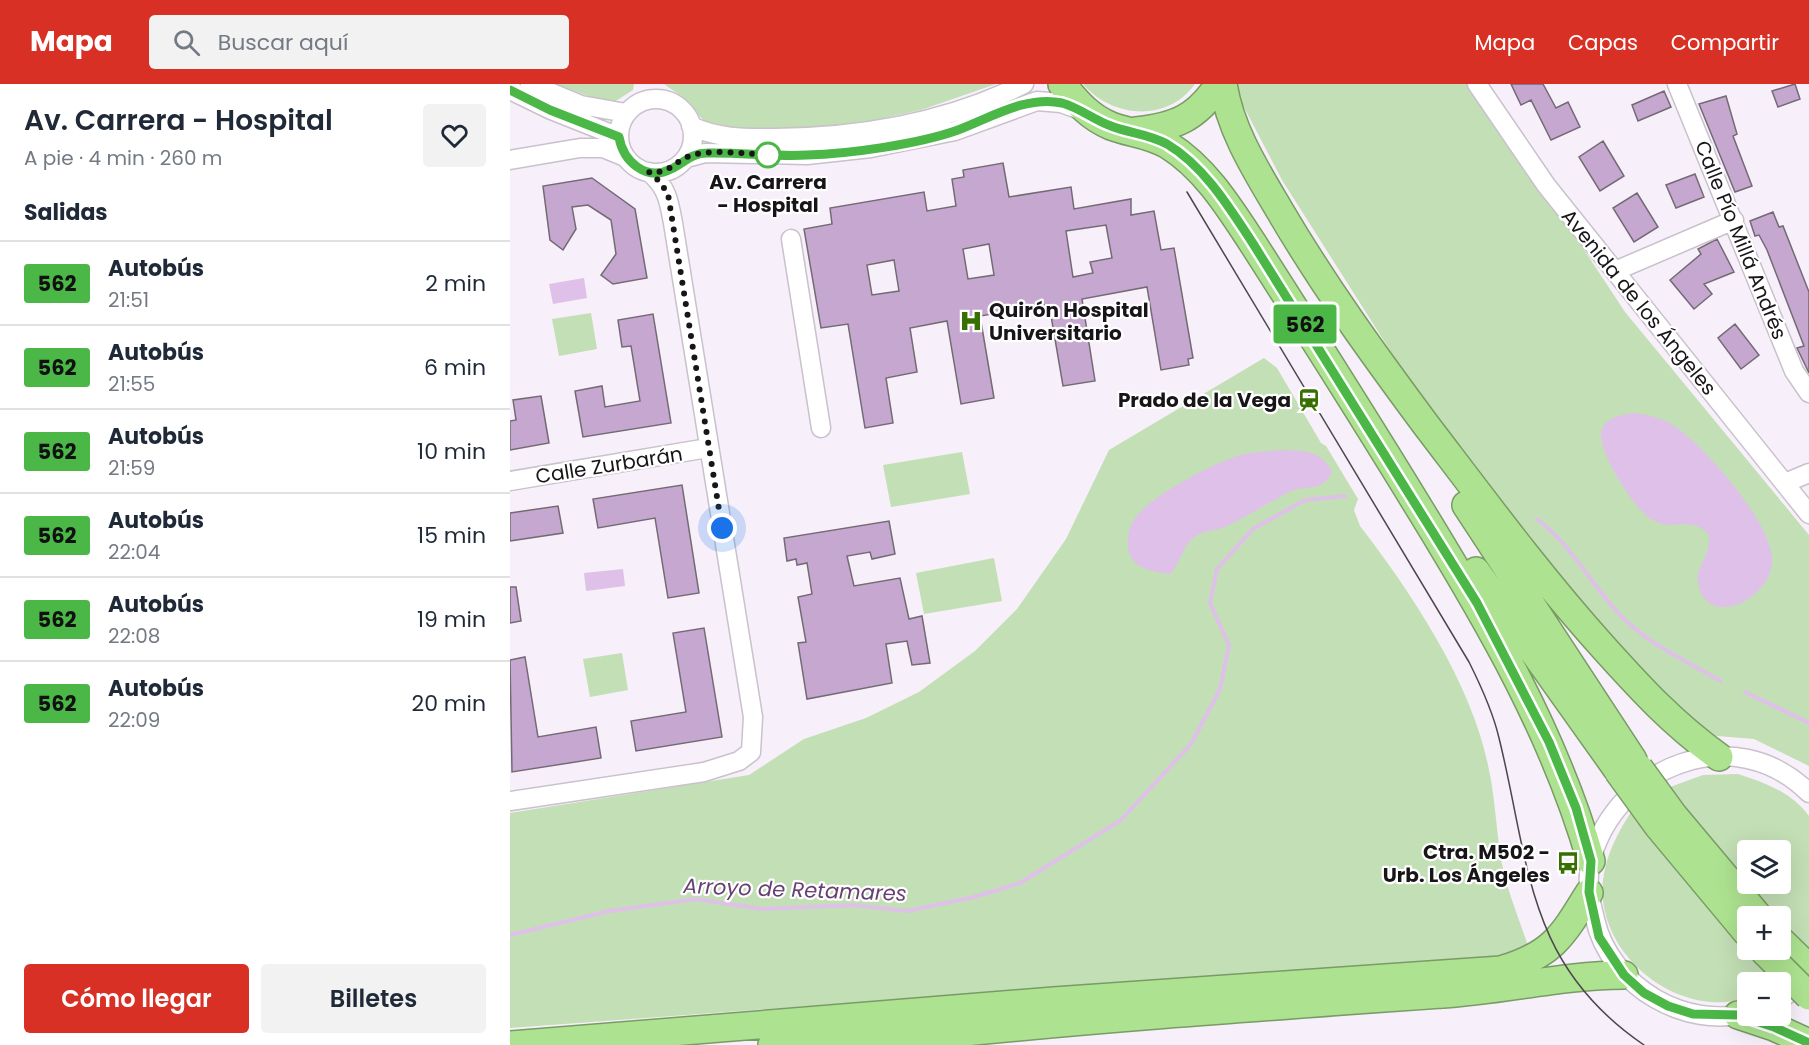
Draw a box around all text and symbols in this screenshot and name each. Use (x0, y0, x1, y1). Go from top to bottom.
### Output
search box (149, 15, 569, 69)
text: Mapa (30, 22, 113, 61)
icon: search (170, 26, 203, 59)
text: Buscar aquí (218, 27, 348, 58)
text: Mapa (1474, 28, 1535, 57)
text: Capas (1568, 28, 1638, 57)
text: Compartir (1671, 28, 1779, 57)
text: Av. Carrera - Hospital (24, 101, 333, 140)
button: heart (423, 104, 486, 167)
street label: Calle Pío Millá Andrés (1688, 136, 1794, 344)
marker: Av. Carrera - Hospital (755, 142, 781, 168)
text: A pie · 4 min · 260 m (24, 144, 222, 172)
place label: Av. Carrera - Hospital (709, 168, 827, 219)
text: Salidas (24, 197, 108, 228)
street label: Avenida de los Ángeles (1555, 203, 1723, 401)
text: Autobús (108, 253, 204, 284)
text: 2 min (425, 268, 486, 299)
text: 562 (37, 269, 77, 298)
text: 21:51 (108, 286, 149, 314)
place label: Quirón Hospital Universitario (989, 296, 1149, 347)
line badge: 562 (1270, 304, 1340, 344)
hospital icon: Quirón Hospital Universitario (958, 308, 984, 334)
text: 562 (1285, 310, 1325, 339)
text: Autobús (108, 337, 204, 368)
text: 6 min (424, 352, 486, 383)
text: 562 (37, 353, 77, 382)
text: 21:55 (108, 370, 155, 398)
place label: Prado de la Vega (1118, 386, 1291, 414)
station icon: Prado de la Vega (1296, 387, 1322, 413)
text: Autobús (108, 421, 204, 452)
text: 10 min (417, 436, 486, 467)
text: 562 (37, 437, 77, 466)
street label: Calle Zurbarán (533, 440, 685, 490)
text: 21:59 (108, 454, 155, 482)
text: Autobús (108, 505, 204, 536)
your location (707, 513, 737, 543)
text: 15 min (417, 520, 486, 551)
text: 562 (37, 521, 77, 550)
text: 22:04 (108, 538, 160, 566)
text: Autobús (108, 589, 204, 620)
text: 19 min (417, 604, 486, 635)
text: 562 (37, 605, 77, 634)
text: 22:08 (108, 622, 160, 650)
text: Autobús (108, 673, 204, 704)
text: 20 min (412, 688, 486, 719)
text: 562 (37, 689, 77, 718)
text: 22:09 (108, 706, 160, 734)
place label: Ctra. M502 - Urb. Los Ángeles (1383, 838, 1550, 889)
map controls (1737, 840, 1791, 1026)
button: layers (1737, 840, 1791, 894)
bus stop icon: Ctra. M502 - Urb. Los Ángeles (1555, 850, 1581, 876)
water label: Arroyo de Retamares (682, 871, 907, 908)
button: + (1737, 906, 1791, 960)
button: Cómo llegar (24, 964, 249, 1033)
button: Billetes (261, 964, 486, 1033)
button: − (1737, 972, 1791, 1026)

